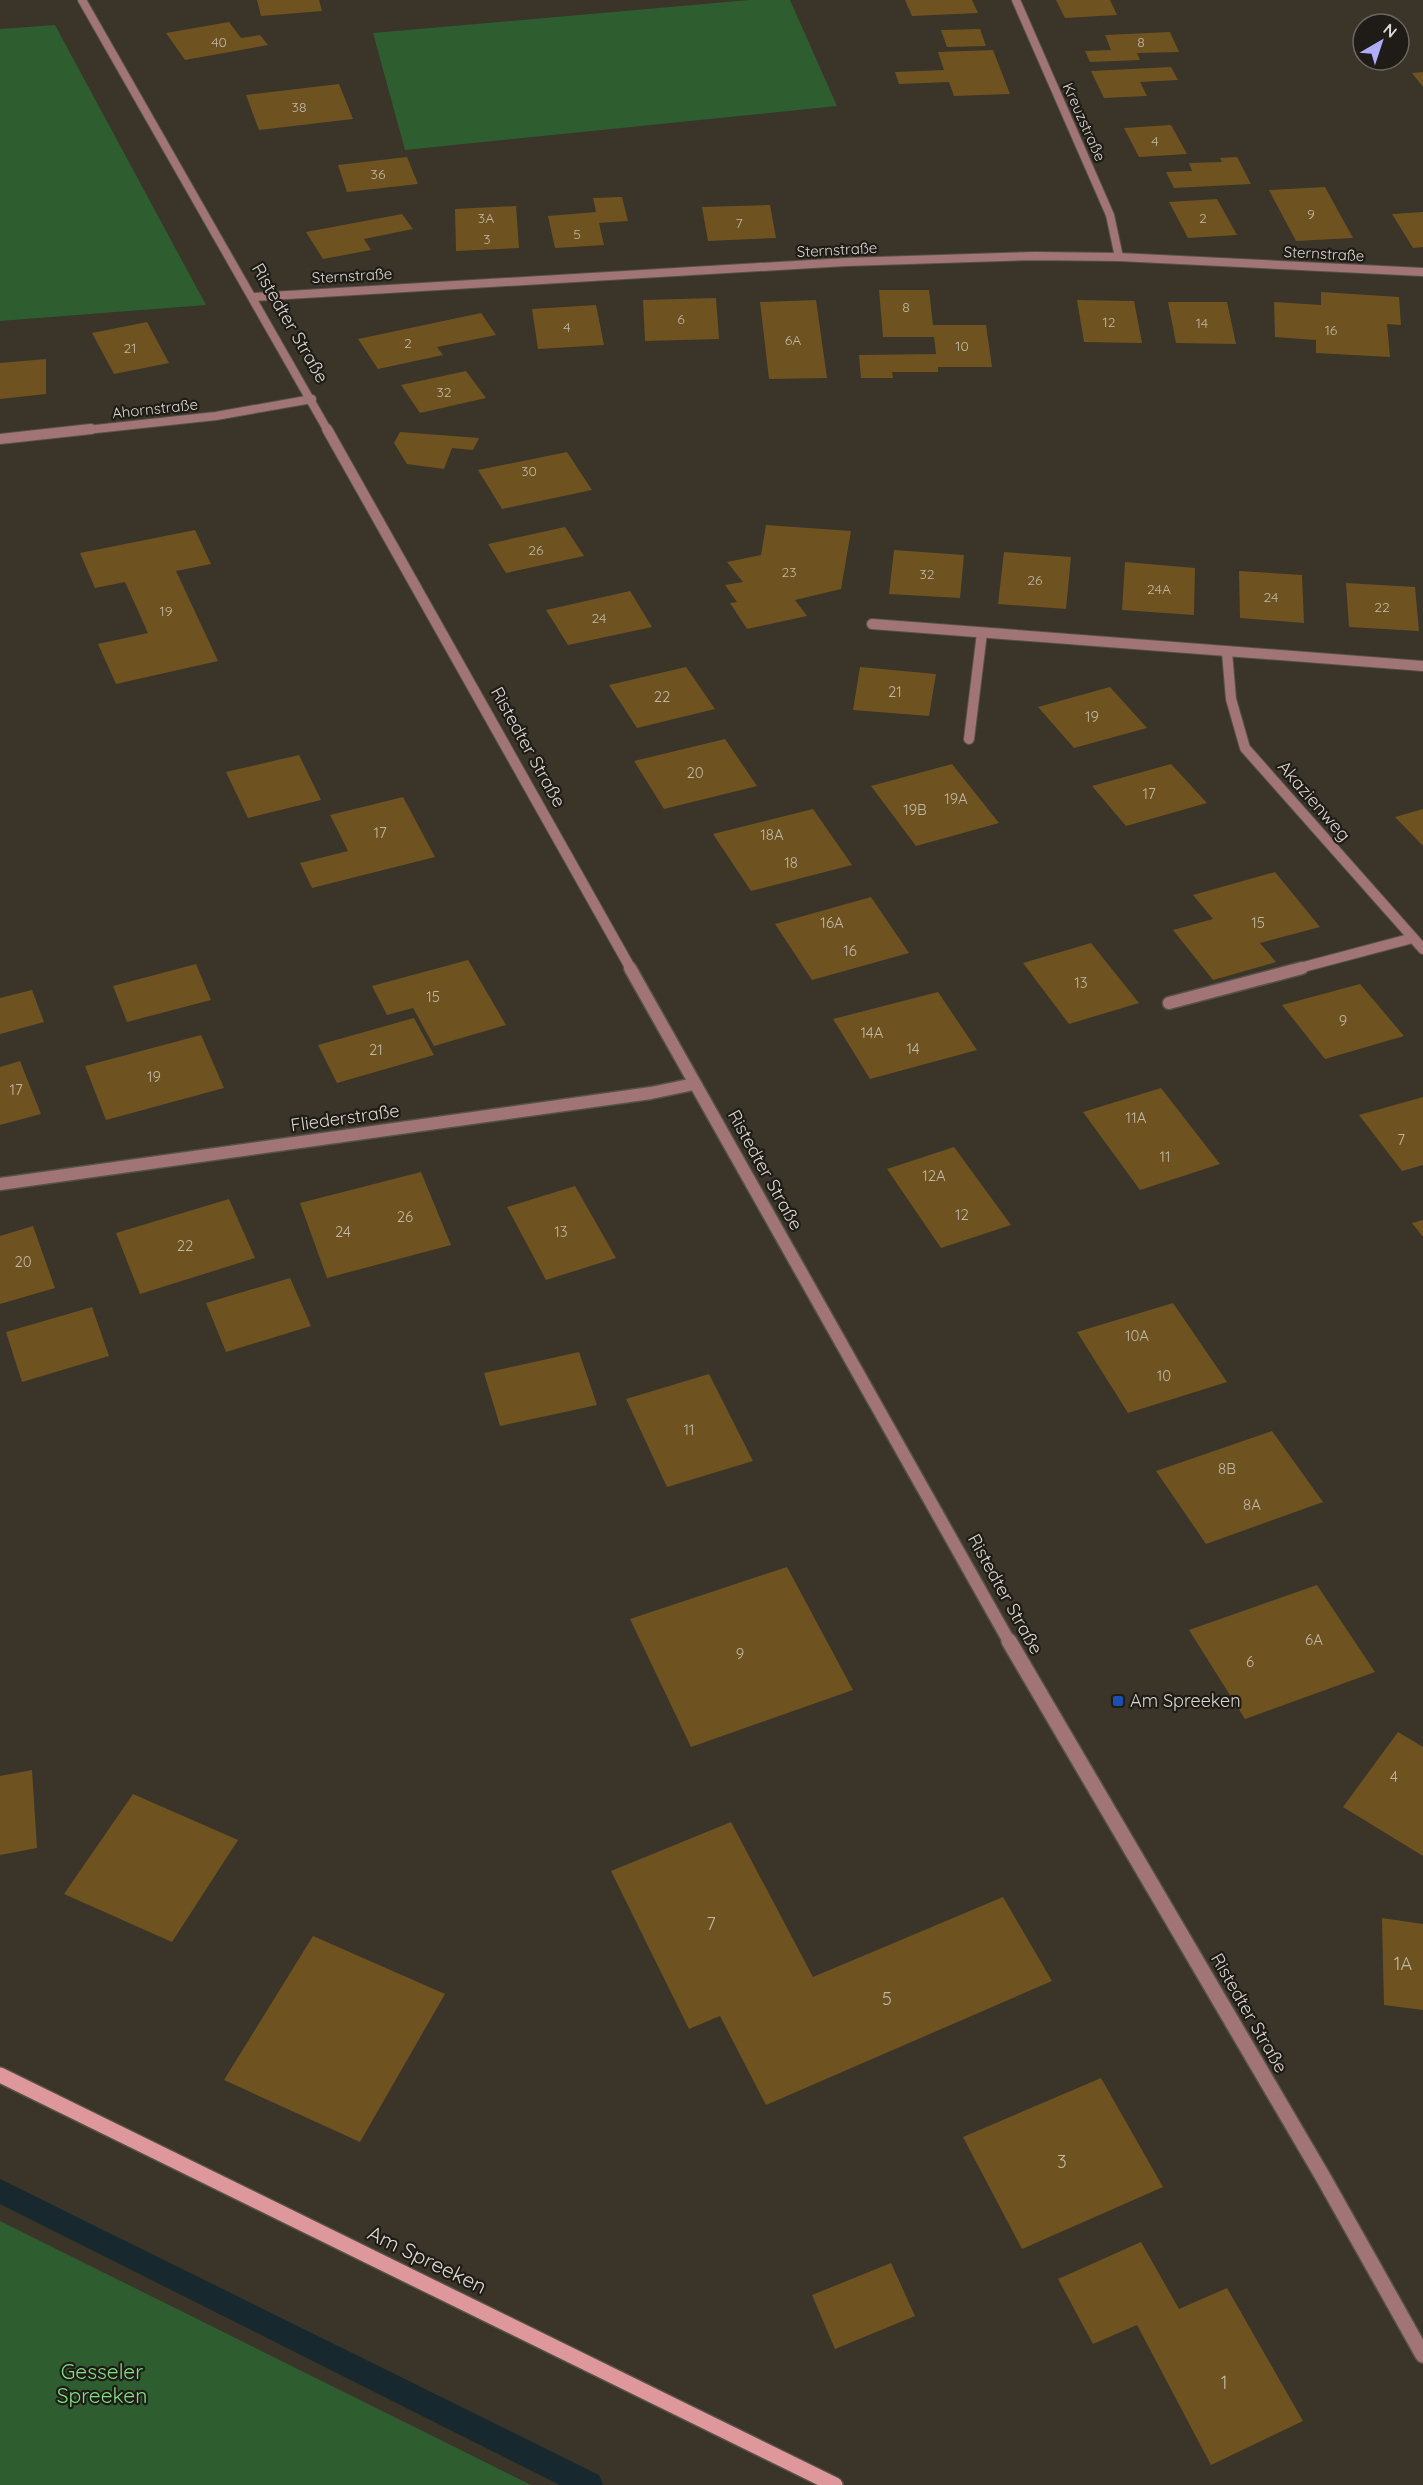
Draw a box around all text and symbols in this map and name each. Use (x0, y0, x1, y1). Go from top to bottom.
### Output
north arrow (1351, 12, 1411, 72)
text: N (1380, 19, 1401, 42)
house number: 40 (211, 33, 227, 51)
house number: 8 (1137, 33, 1145, 51)
street label: Kreuzstraße (1059, 80, 1110, 164)
house number: 38 (292, 98, 306, 116)
house number: 4 (1151, 132, 1159, 150)
house number: 36 (371, 165, 386, 183)
house number: 9 (1307, 205, 1315, 223)
house number: 3A (478, 209, 494, 227)
house number: 2 (1199, 209, 1207, 227)
house number: 7 (735, 214, 743, 232)
house number: 5 (573, 225, 581, 243)
house number: 3 (483, 230, 491, 248)
street label: Sternstraße (796, 238, 878, 261)
street label: Sternstraße (1283, 242, 1365, 265)
street label: Ristedter Straße (247, 259, 334, 387)
street label: Sternstraße (311, 264, 393, 287)
house number: 8 (902, 298, 910, 316)
house number: 6 (677, 310, 685, 328)
house number: 12 (1103, 313, 1116, 331)
house number: 14 (1196, 314, 1208, 332)
house number: 4 (563, 318, 571, 336)
house number: 16 (1325, 321, 1338, 339)
house number: 6A (785, 331, 801, 349)
house number: 2 (404, 334, 412, 352)
house number: 10 (955, 337, 969, 355)
house number: 21 (124, 339, 136, 357)
house number: 32 (436, 383, 452, 401)
street label: Ahornstraße (111, 395, 199, 422)
house number: 30 (521, 462, 537, 480)
house number: 26 (528, 541, 544, 559)
house number: 23 (781, 563, 797, 581)
house number: 32 (919, 565, 935, 583)
house number: 26 (1027, 571, 1043, 589)
house number: 24A (1147, 580, 1171, 598)
house number: 24 (1264, 588, 1278, 606)
house number: 22 (1374, 598, 1390, 616)
house number: 19 (160, 602, 173, 620)
house number: 24 (592, 609, 606, 627)
street label: Ristedter Straße (486, 682, 571, 811)
house number: 21 (888, 682, 902, 701)
house number: 22 (654, 687, 670, 706)
house number: 19 (1085, 707, 1099, 726)
street label: Akazienweg (1273, 755, 1356, 846)
house number: 20 (686, 763, 704, 782)
house number: 17 (1142, 784, 1156, 803)
house number: 19A (944, 789, 968, 808)
house number: 19B (903, 800, 927, 819)
house number: 17 (373, 823, 387, 842)
house number: 18A (760, 825, 784, 844)
house number: 18 (784, 853, 798, 872)
house number: 16A (820, 913, 844, 932)
house number: 15 (1251, 913, 1265, 932)
house number: 16 (843, 941, 857, 960)
house number: 13 (1074, 973, 1088, 992)
house number: 15 (426, 987, 440, 1006)
house number: 9 (1339, 1011, 1347, 1030)
house number: 14A (861, 1023, 884, 1042)
house number: 14 (906, 1039, 920, 1058)
house number: 21 (369, 1040, 383, 1059)
house number: 19 (147, 1067, 161, 1086)
house number: 17 (9, 1080, 23, 1099)
street label: Fliederstraße (289, 1098, 401, 1137)
street label: Ristedter Straße (723, 1105, 808, 1234)
house number: 11A (1126, 1108, 1147, 1127)
house number: 7 (1397, 1130, 1405, 1149)
house number: 11 (1159, 1147, 1171, 1166)
house number: 12A (922, 1166, 946, 1185)
house number: 12 (955, 1205, 969, 1224)
house number: 26 (397, 1207, 413, 1226)
house number: 24 (335, 1222, 351, 1241)
house number: 13 (554, 1222, 568, 1241)
house number: 22 (177, 1236, 193, 1255)
house number: 20 (14, 1252, 32, 1271)
house number: 10A (1125, 1326, 1149, 1345)
house number: 10 (1157, 1366, 1171, 1385)
house number: 11 (683, 1420, 695, 1439)
house number: 8B (1218, 1459, 1236, 1478)
house number: 8A (1243, 1495, 1261, 1514)
street label: Ristedter Straße (963, 1529, 1048, 1658)
house number: 6A (1305, 1630, 1323, 1649)
house number: 9 (736, 1644, 744, 1663)
house number: 6 (1246, 1652, 1254, 1671)
place label: Am Spreeken (1130, 1689, 1241, 1712)
marker: Am Spreeken (1111, 1694, 1125, 1708)
house number: 4 (1390, 1767, 1398, 1786)
house number: 7 (706, 1912, 716, 1935)
street label: Ristedter Straße (1206, 1949, 1293, 2077)
house number: 1A (1394, 1952, 1413, 1975)
house number: 5 (882, 1987, 892, 2010)
house number: 3 (1057, 2150, 1067, 2173)
street label: Am Spreeken (364, 2219, 491, 2299)
park label: Gesseler Spreeken (57, 2358, 147, 2408)
house number: 1 (1221, 2371, 1227, 2394)

